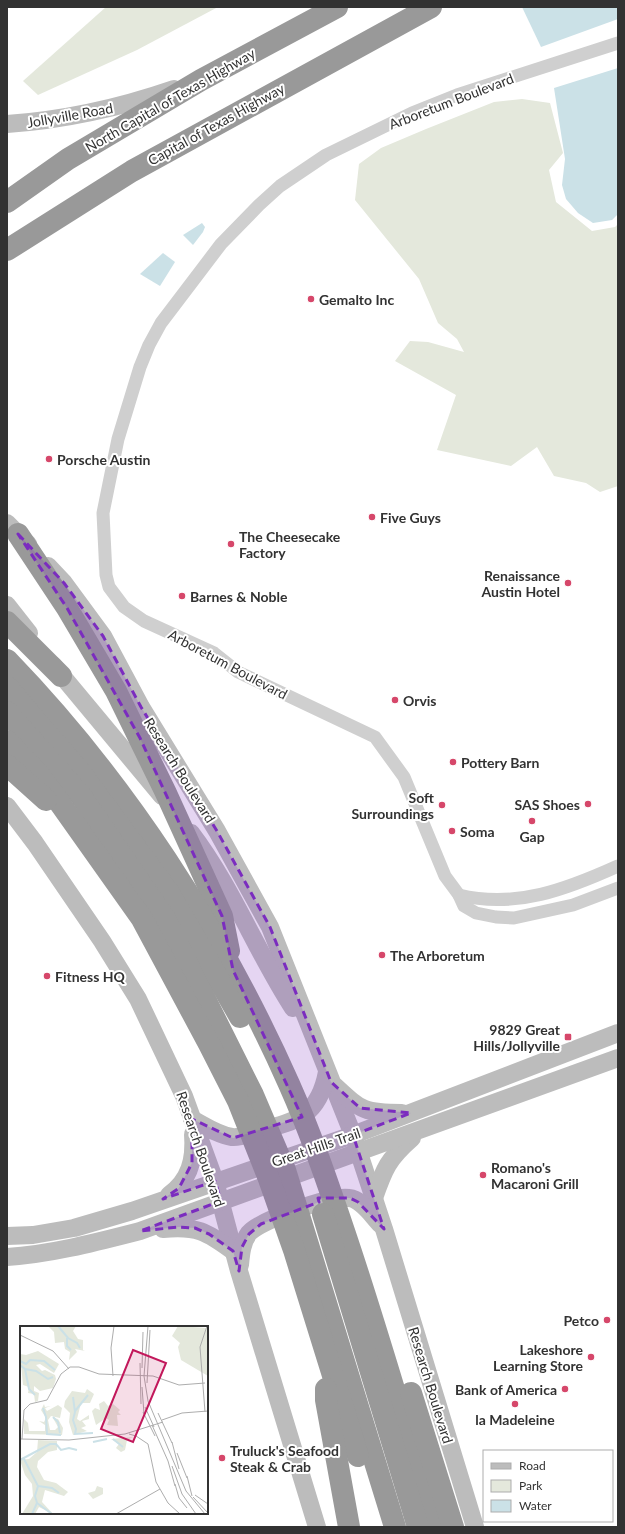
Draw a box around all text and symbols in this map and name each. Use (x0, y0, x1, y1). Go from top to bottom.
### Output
street label: North Capital of Texas Highway (82, 44, 258, 156)
street label: Arboretum Boulevard (386, 69, 516, 133)
street label: Capital of Texas Highway (145, 79, 287, 169)
street label: Jollyville Road (26, 99, 114, 131)
place label: Gemalto Inc (319, 291, 394, 308)
marker: Gemalto Inc (306, 294, 316, 304)
place label: Porsche Austin (57, 451, 150, 468)
marker: Porsche Austin (44, 454, 54, 464)
place label: Five Guys (380, 509, 441, 526)
marker: Five Guys (367, 512, 377, 522)
place label: The Cheesecake Factory (239, 528, 341, 561)
marker: The Cheesecake Factory (226, 539, 236, 549)
place label: Renaissance Austin Hotel (481, 567, 561, 600)
marker: Renaissance Austin Hotel (563, 578, 573, 588)
place label: Barnes & Noble (190, 588, 288, 605)
marker: Barnes & Noble (177, 591, 187, 601)
street label: Arboretum Boulevard (166, 625, 290, 703)
place label: Orvis (403, 692, 437, 709)
marker: Orvis (390, 695, 400, 705)
street label: Research Boulevard (141, 714, 219, 826)
place label: Pottery Barn (461, 754, 540, 771)
marker: Pottery Barn (448, 757, 458, 767)
place label: Soft Surroundings (352, 789, 434, 822)
place label: SAS Shoes (515, 796, 580, 813)
marker: SAS Shoes (583, 799, 593, 809)
marker: Soft Surroundings (437, 800, 447, 810)
marker: Gap (527, 816, 537, 826)
place label: Soma (460, 823, 495, 840)
marker: Soma (447, 826, 457, 836)
place label: Gap (519, 828, 545, 845)
place label: The Arboretum (390, 947, 485, 964)
marker: The Arboretum (377, 950, 387, 960)
place label: Fitness HQ (55, 968, 126, 985)
marker: Fitness HQ (42, 971, 52, 981)
place label: 9829 Great Hills/Jollyville (473, 1021, 561, 1054)
marker: 9829 Great Hills/Jollyville (563, 1032, 573, 1042)
street label: Research Boulevard (173, 1089, 229, 1209)
street label: Great Hills Trail (269, 1124, 363, 1170)
place label: Romano's Macaroni Grill (491, 1159, 579, 1192)
marker: Romano's Macaroni Grill (478, 1170, 488, 1180)
place label: Petco (563, 1312, 599, 1329)
marker: Petco (602, 1315, 612, 1325)
street label: Research Boulevard (405, 1325, 457, 1445)
inset map (20, 1326, 208, 1514)
place label: Lakeshore Learning Store (493, 1341, 584, 1374)
marker: Lakeshore Learning Store (586, 1352, 596, 1362)
place label: Bank of America (455, 1381, 557, 1398)
marker: Bank of America (560, 1384, 570, 1394)
marker: la Madeleine (510, 1399, 520, 1409)
place label: la Madeleine (475, 1411, 555, 1428)
place label: Truluck's Seafood Steak & Crab (230, 1442, 339, 1475)
legend (483, 1450, 613, 1522)
marker: Truluck's Seafood Steak & Crab (217, 1453, 227, 1463)
text: Road (519, 1458, 546, 1473)
text: Park (519, 1478, 543, 1493)
text: Water (519, 1498, 552, 1513)

